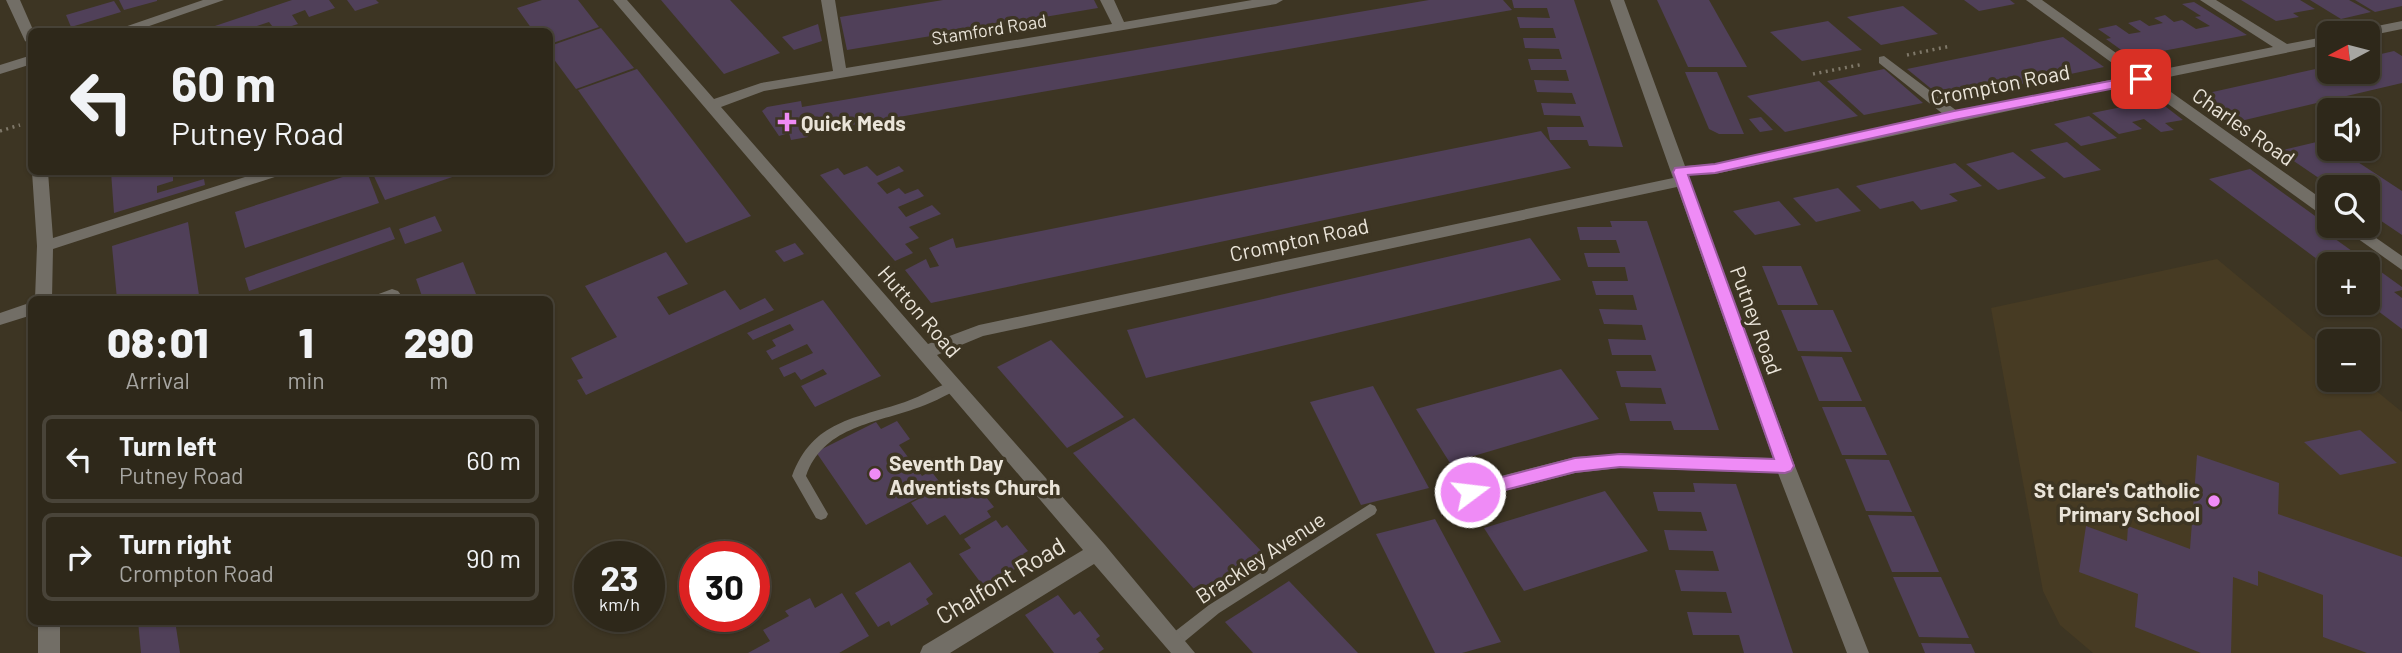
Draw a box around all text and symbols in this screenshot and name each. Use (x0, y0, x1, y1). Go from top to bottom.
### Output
street label: Stamford Road (930, 9, 1048, 49)
north arrow (2317, 21, 2380, 84)
map controls (2317, 21, 2380, 392)
pin (2111, 49, 2171, 109)
text: 60 m (171, 53, 276, 112)
icon: left (56, 56, 147, 147)
street label: Crompton Road (1928, 58, 2072, 110)
icon: arrive (2122, 60, 2160, 98)
street label: Charles Road (2188, 82, 2300, 170)
button: sound (2317, 98, 2380, 161)
place label: Quick Meds (801, 110, 906, 135)
text: Putney Road (171, 113, 344, 151)
marker: Quick Meds (779, 114, 795, 130)
button: search (2317, 175, 2380, 238)
street label: Crompton Road (1227, 212, 1371, 266)
button: + (2317, 252, 2380, 315)
street label: Hutton Road (873, 260, 967, 362)
street label: Putney Road (1726, 262, 1788, 378)
text: 08:01 (107, 316, 208, 366)
text: 1 (299, 316, 314, 366)
text: 290 (404, 316, 474, 366)
button: − (2317, 329, 2380, 392)
text: Arrival (126, 366, 190, 394)
text: min (287, 366, 325, 394)
text: m (429, 366, 448, 394)
text: Turn left (119, 430, 217, 461)
icon: left (60, 440, 98, 478)
text: 60 m (466, 444, 521, 475)
place label: Seventh Day Adventists Church (889, 450, 1061, 499)
position arrow (1433, 455, 1507, 529)
text: Putney Road (119, 461, 244, 489)
marker: Seventh Day Adventists Church (867, 466, 883, 482)
place label: St Clare's Catholic Primary School (2034, 477, 2200, 526)
marker: St Clare's Catholic Primary School (2206, 493, 2222, 509)
street label: Brackley Avenue (1191, 506, 1329, 608)
text: Turn right (119, 528, 232, 559)
street label: Chalfont Road (930, 530, 1070, 630)
icon: right (60, 538, 98, 576)
speed limit sign: 30 (679, 541, 770, 632)
text: 90 m (466, 542, 521, 573)
text: 23 (600, 556, 639, 598)
text: Crompton Road (119, 559, 274, 587)
text: km/h (599, 593, 640, 615)

